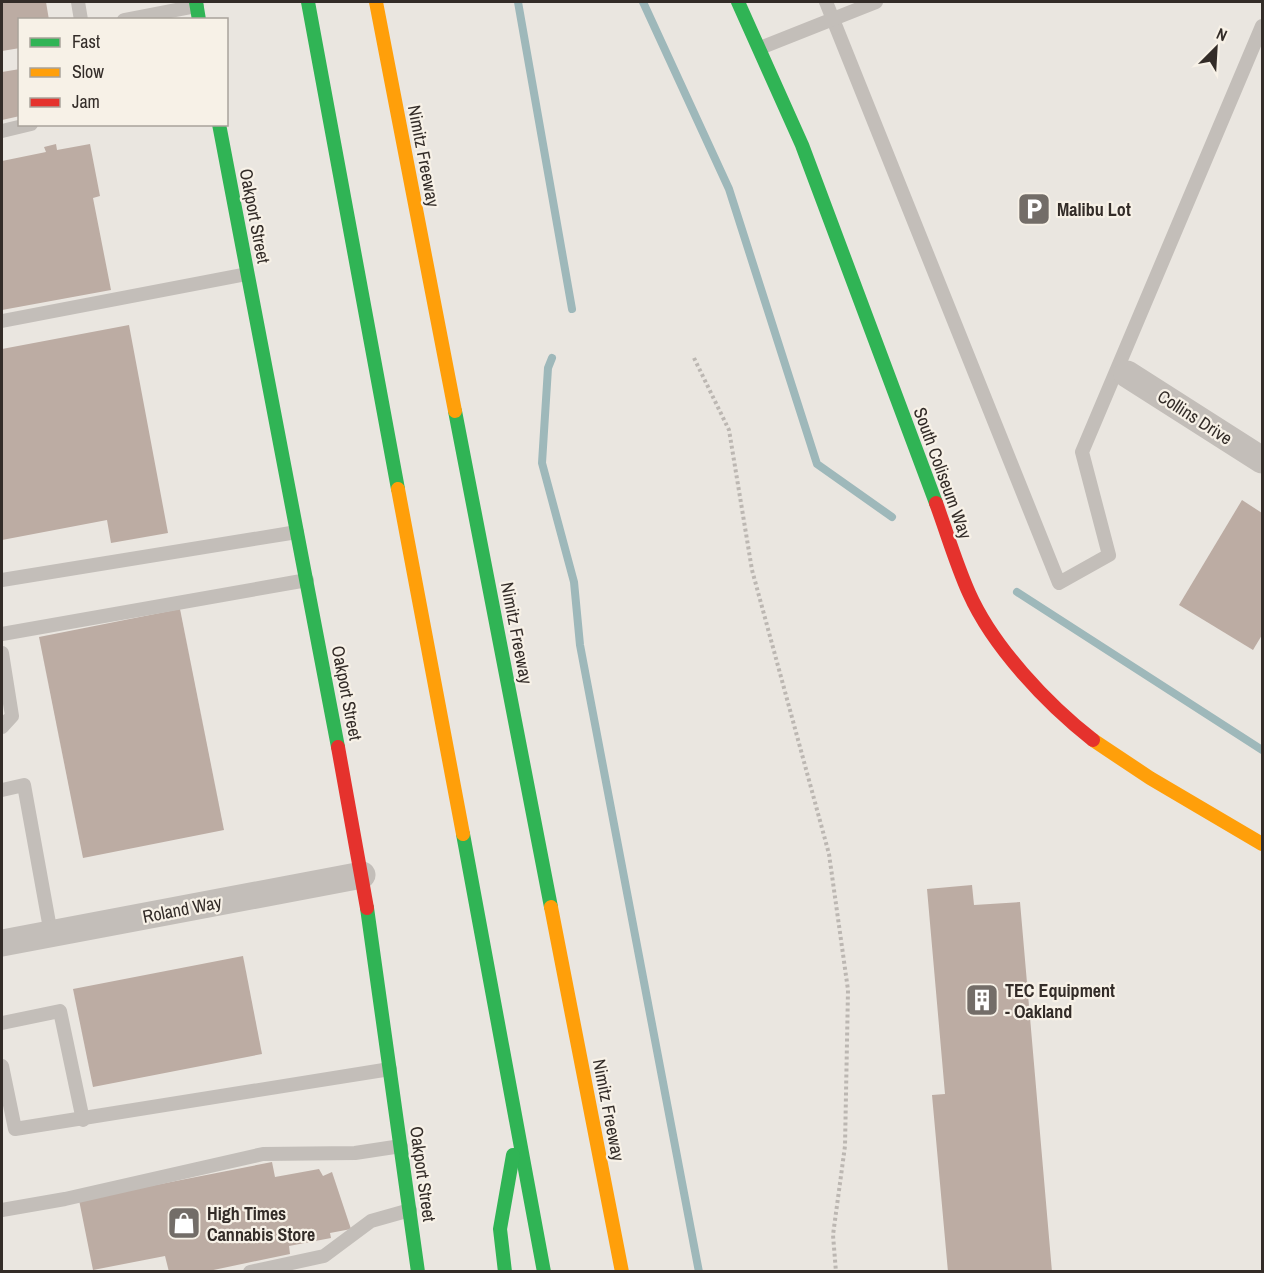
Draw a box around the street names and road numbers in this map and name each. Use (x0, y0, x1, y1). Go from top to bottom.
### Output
street label: Nimitz Freeway (402, 103, 446, 210)
street label: Oakport Street (234, 166, 276, 266)
street label: Collins Drive (1153, 384, 1237, 450)
street label: South Coliseum Way (908, 404, 979, 543)
street label: Nimitz Freeway (495, 580, 539, 687)
street label: Oakport Street (326, 643, 368, 743)
street label: Roland Way (140, 889, 224, 929)
street label: Nimitz Freeway (587, 1057, 631, 1164)
street label: Oakport Street (404, 1125, 442, 1223)

